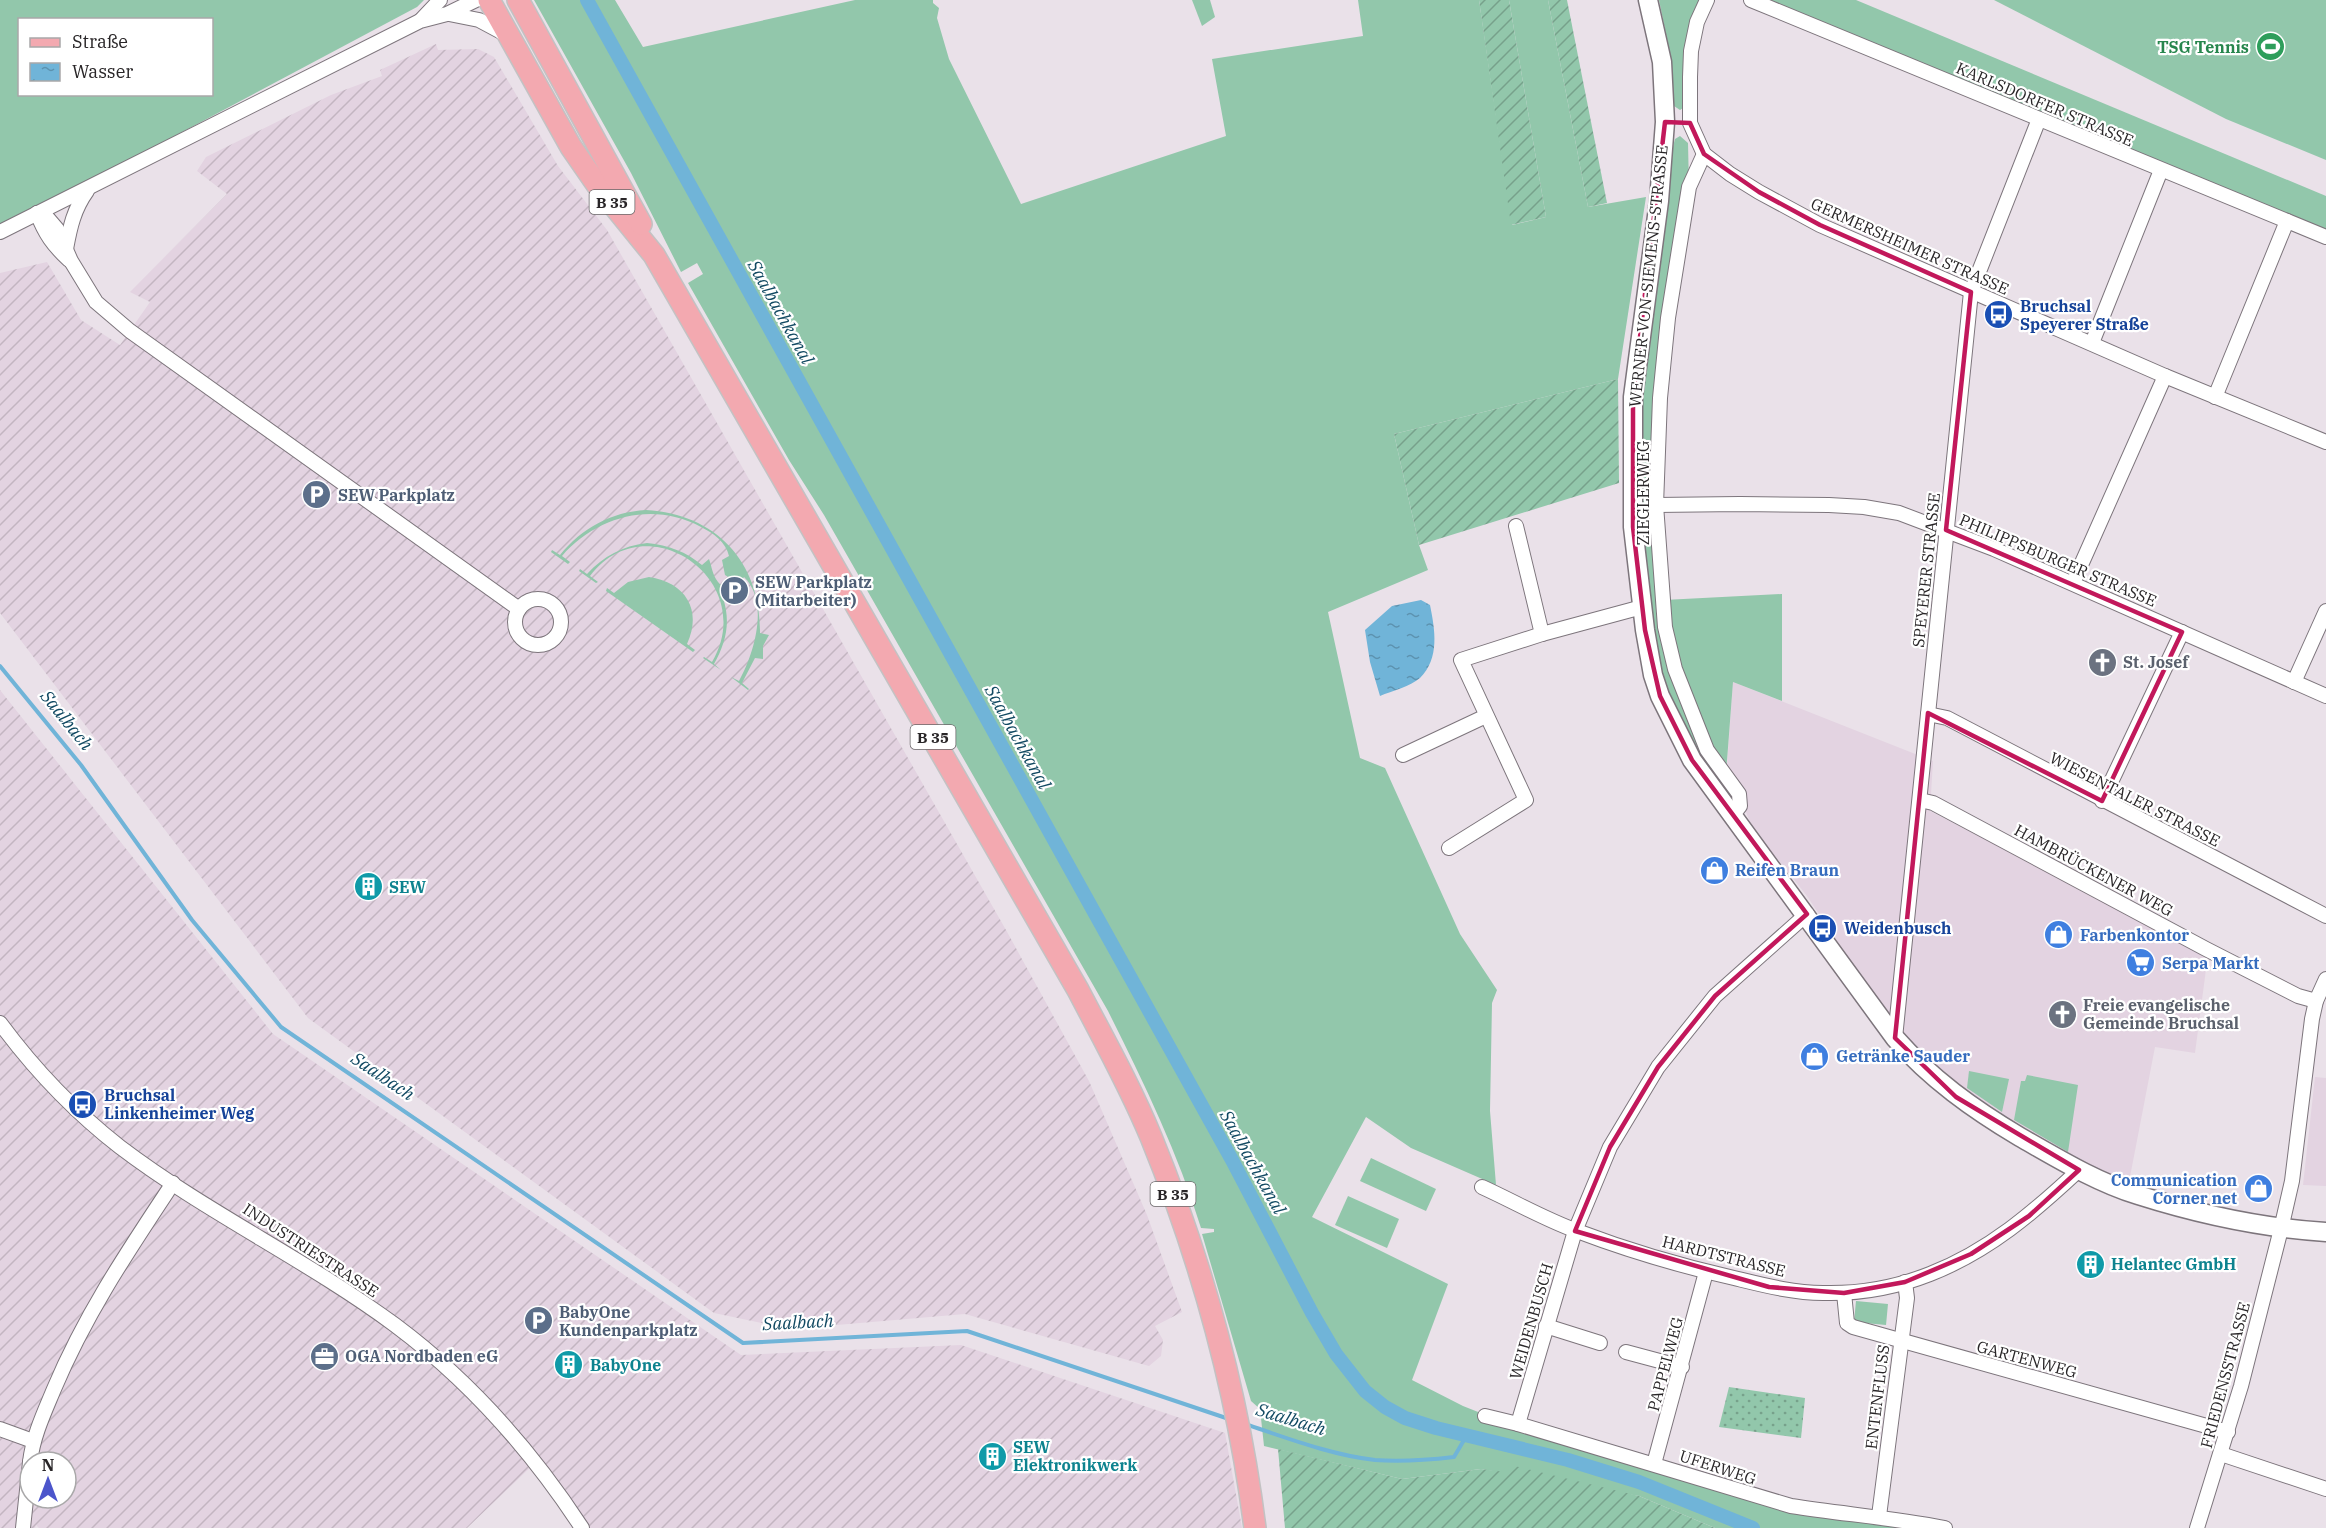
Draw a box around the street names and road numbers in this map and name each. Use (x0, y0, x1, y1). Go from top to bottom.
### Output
street label: KARLSDORFER STRASSE (1953, 58, 2137, 150)
street label: WERNER-VON-SIEMENS-STRASSE (1624, 144, 1672, 408)
road number: B 35 (590, 190, 634, 214)
street label: GERMERSHEIMER STRASSE (1808, 193, 2012, 299)
street label: ZIEGLERWEG (1633, 441, 1653, 545)
street label: SPEYERER STRASSE (1908, 492, 1944, 648)
street label: PHILIPPSBURGER STRASSE (1956, 509, 2160, 611)
road number: B 35 (910, 725, 956, 749)
street label: WIESENTALER STRASSE (2046, 747, 2224, 851)
street label: HAMBRÜCKENER WEG (2011, 820, 2177, 920)
road number: B 35 (1150, 1182, 1196, 1206)
street label: INDUSTRIESTRASSE (239, 1199, 383, 1301)
street label: HARDTSTRASSE (1660, 1231, 1788, 1281)
street label: WEIDENBUSCH (1505, 1260, 1557, 1382)
street label: FRIEDENSSTRASSE (2196, 1300, 2254, 1450)
street label: PAPPELWEG (1643, 1315, 1687, 1413)
street label: GARTENWEG (1975, 1336, 2079, 1382)
street label: ENTENFLUSS (1861, 1344, 1893, 1450)
street label: UFERWEG (1677, 1445, 1759, 1489)

